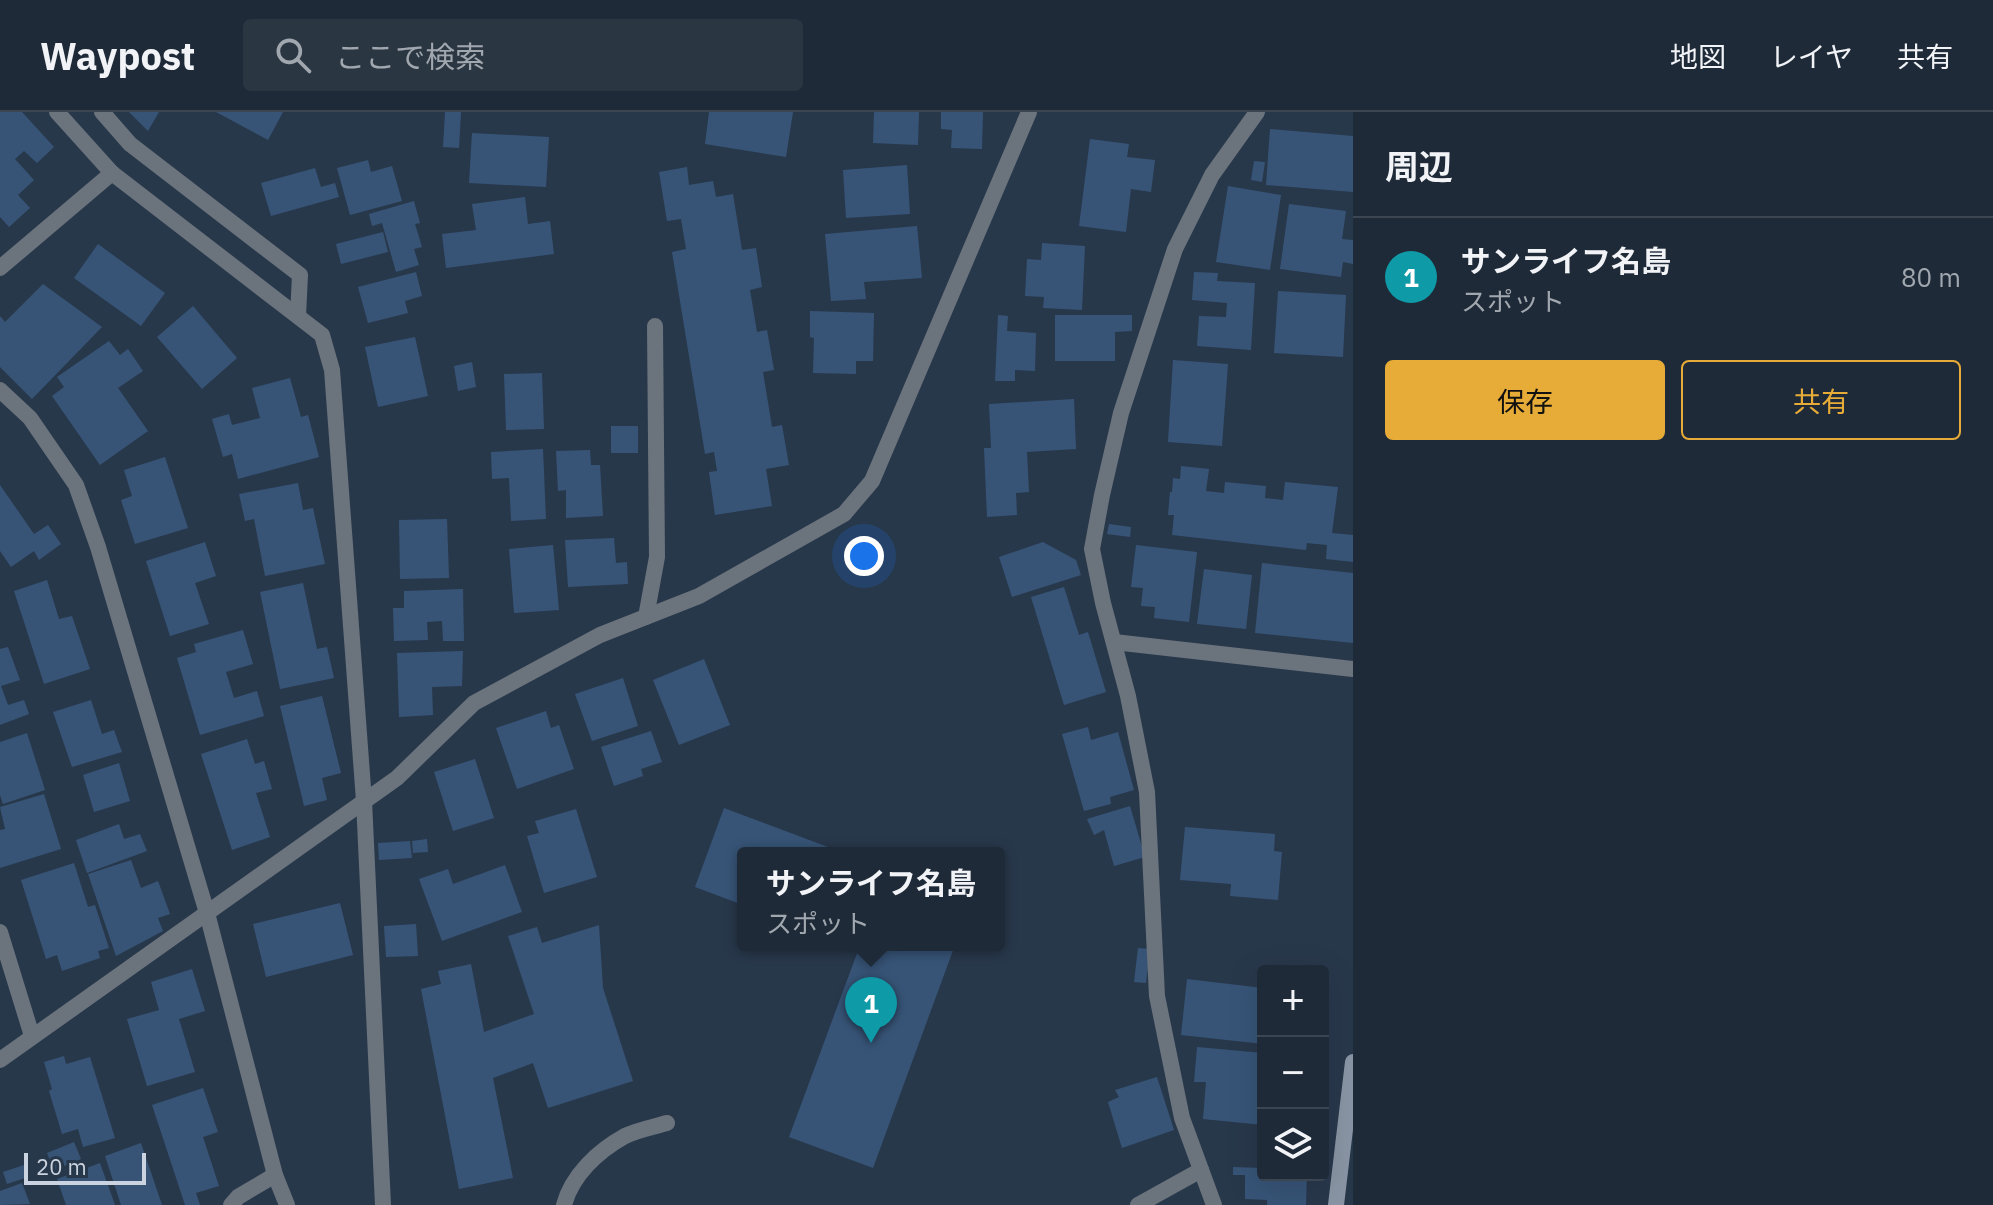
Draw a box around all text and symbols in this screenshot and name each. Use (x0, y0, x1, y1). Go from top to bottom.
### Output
search box (243, 19, 803, 91)
text: Waypost (40, 31, 195, 80)
icon: search (271, 33, 315, 77)
text: ここで検索 (335, 37, 485, 76)
text: 地図 (1670, 38, 1726, 75)
text: レイヤ (1770, 38, 1853, 75)
text: 共有 (1897, 38, 1953, 75)
text: 周辺 (1385, 144, 1453, 188)
text: サンライフ名島 (1461, 241, 1671, 280)
text: 1 (1403, 260, 1419, 294)
text: 80 m (1901, 260, 1961, 294)
text: スポット (1461, 284, 1565, 318)
button: 保存 (1385, 360, 1665, 440)
button: 共有 (1681, 360, 1961, 440)
your location (844, 536, 884, 576)
popup (737, 847, 1005, 951)
text: サンライフ名島 (766, 863, 976, 902)
text: スポット (766, 906, 870, 940)
map controls (1257, 965, 1329, 1181)
button: + (1257, 965, 1329, 1037)
pin: 1 (845, 977, 897, 1043)
button: − (1257, 1037, 1329, 1109)
button: layers (1257, 1109, 1329, 1181)
scale bar (24, 1149, 146, 1185)
text: 20 m (36, 1152, 87, 1181)

